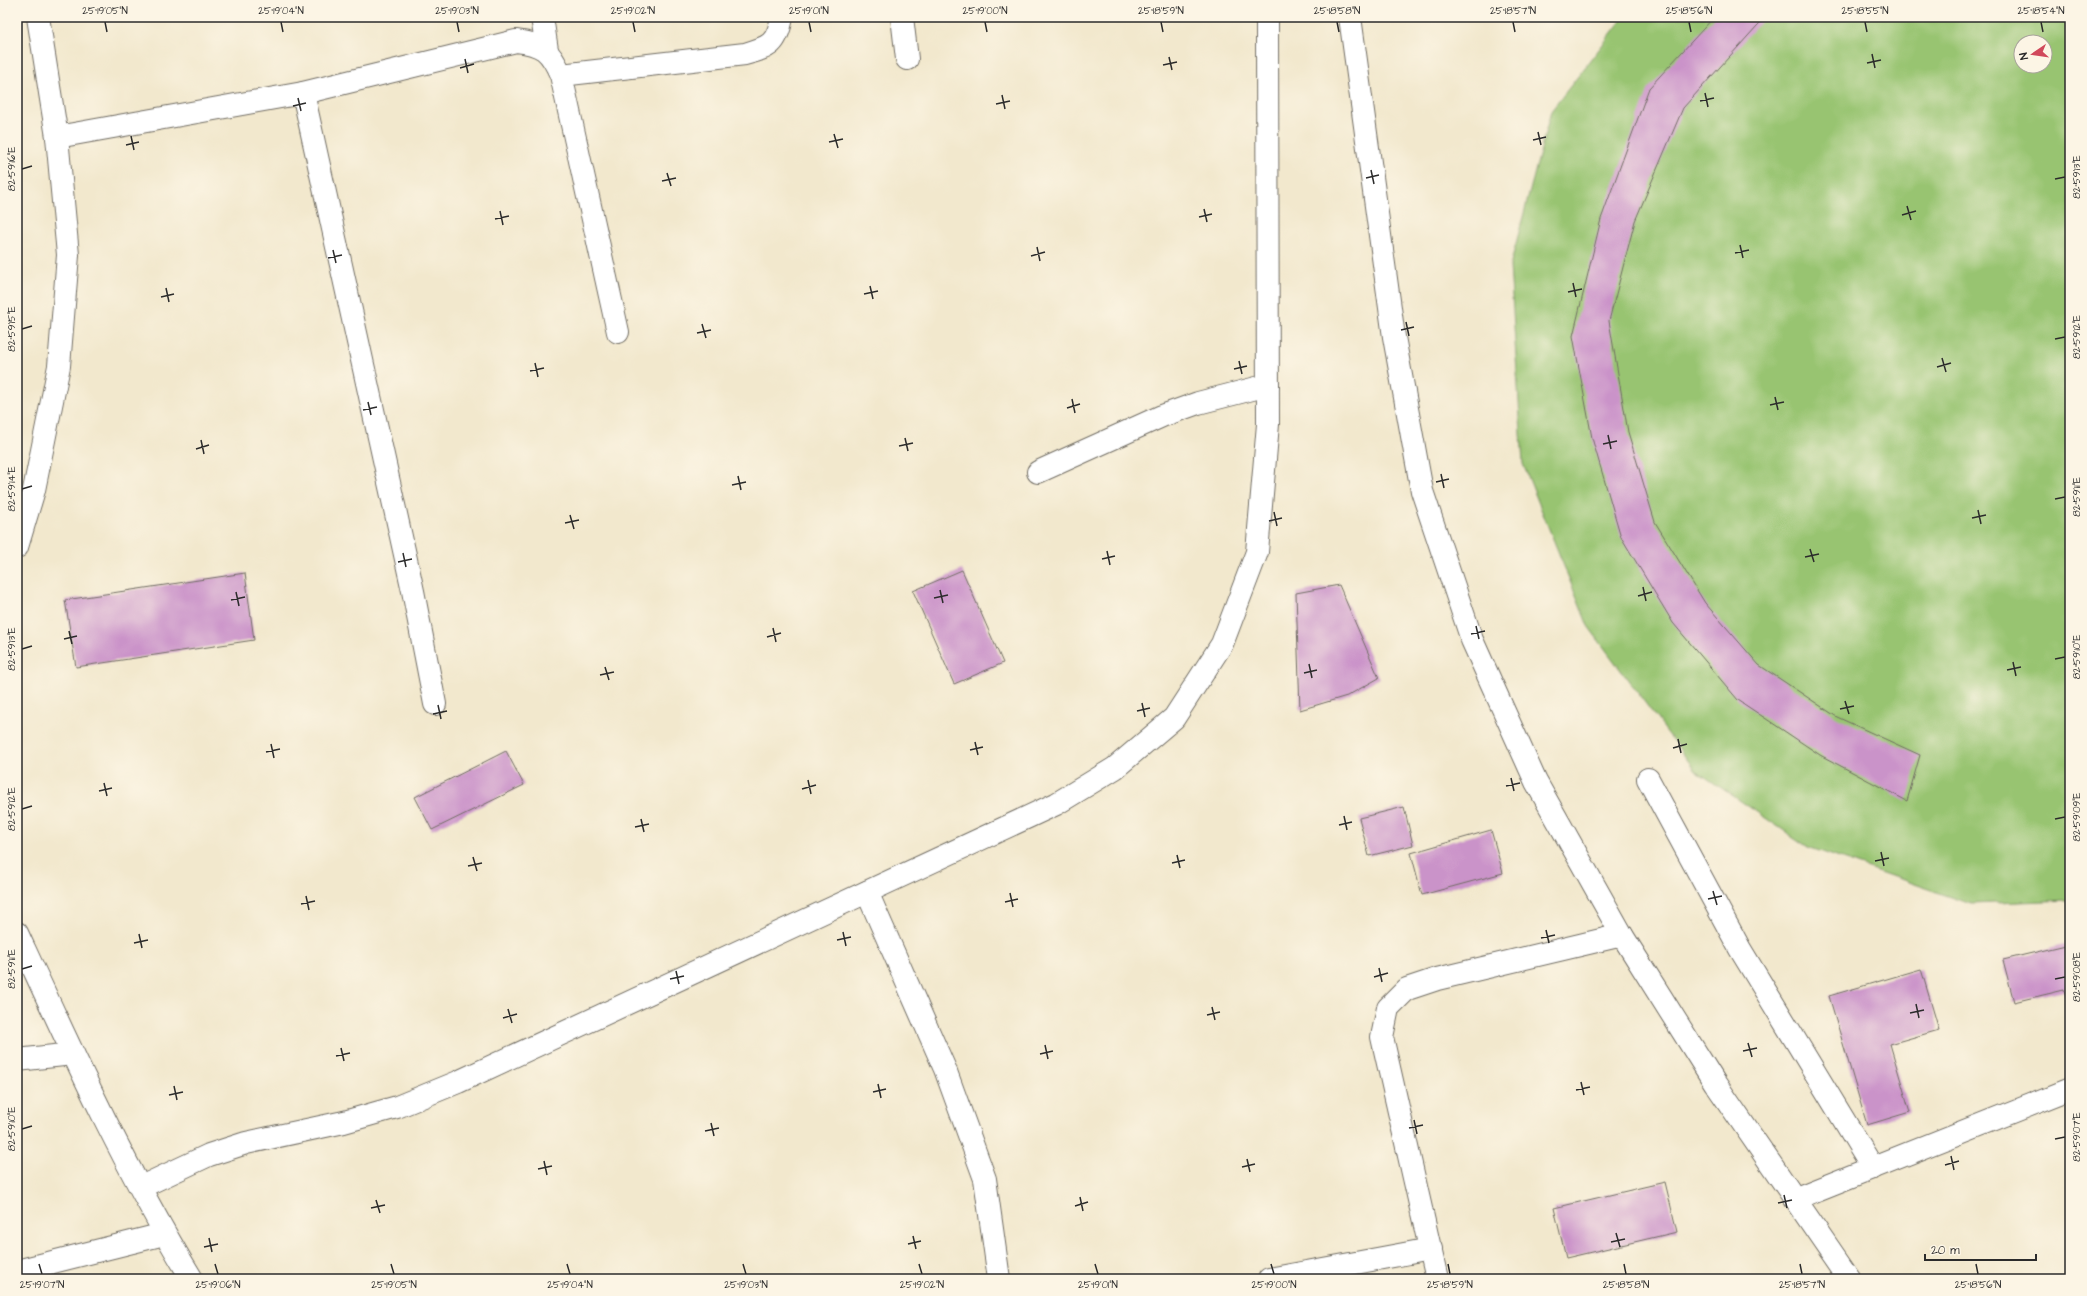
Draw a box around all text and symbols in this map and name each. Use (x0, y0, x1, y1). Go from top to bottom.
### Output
text: 25°19'05"N (82, 4, 128, 18)
text: 25°19'04"N (258, 4, 304, 18)
text: 25°19'03"N (435, 4, 479, 18)
text: 25°19'02"N (611, 4, 655, 18)
text: 25°19'01"N (789, 4, 829, 18)
text: 25°19'00"N (963, 4, 1007, 18)
text: 25°18'59"N (1138, 4, 1184, 18)
text: 25°18'58"N (1314, 4, 1360, 18)
text: 25°18'57"N (1490, 4, 1536, 18)
text: 25°18'56"N (1666, 4, 1712, 18)
text: 25°18'55"N (1841, 4, 1889, 18)
text: 25°18'54"N (2018, 4, 2064, 18)
north arrow (2013, 34, 2053, 74)
text: N (2016, 51, 2032, 61)
text: 82°59'16"E (5, 147, 19, 191)
text: 82°59'13"E (2070, 155, 2084, 199)
text: 82°59'15"E (5, 306, 19, 352)
text: 82°59'12"E (2070, 315, 2084, 359)
text: 82°59'14"E (5, 466, 19, 512)
text: 82°59'11"E (2070, 477, 2084, 517)
text: 82°59'13"E (5, 627, 19, 671)
text: 82°59'10"E (2070, 635, 2084, 679)
text: 82°59'12"E (5, 787, 19, 831)
text: 82°59'09"E (2070, 792, 2084, 842)
text: 82°59'11"E (5, 949, 19, 989)
text: 82°59'08"E (2070, 952, 2084, 1002)
text: 82°59'10"E (5, 1107, 19, 1151)
text: 82°59'07"E (2070, 1112, 2084, 1162)
scale bar (1925, 1236, 2036, 1262)
text: 20 m (1931, 1242, 1960, 1259)
text: 25°19'07"N (20, 1278, 64, 1292)
text: 25°19'06"N (196, 1278, 240, 1292)
text: 25°19'05"N (371, 1278, 417, 1292)
text: 25°19'04"N (547, 1278, 593, 1292)
text: 25°19'03"N (724, 1278, 768, 1292)
text: 25°19'02"N (900, 1278, 944, 1292)
text: 25°19'01"N (1078, 1278, 1118, 1292)
text: 25°19'00"N (1252, 1278, 1296, 1292)
text: 25°18'59"N (1427, 1278, 1473, 1292)
text: 25°18'58"N (1603, 1278, 1649, 1292)
text: 25°18'57"N (1779, 1278, 1825, 1292)
text: 25°18'56"N (1955, 1278, 2001, 1292)

